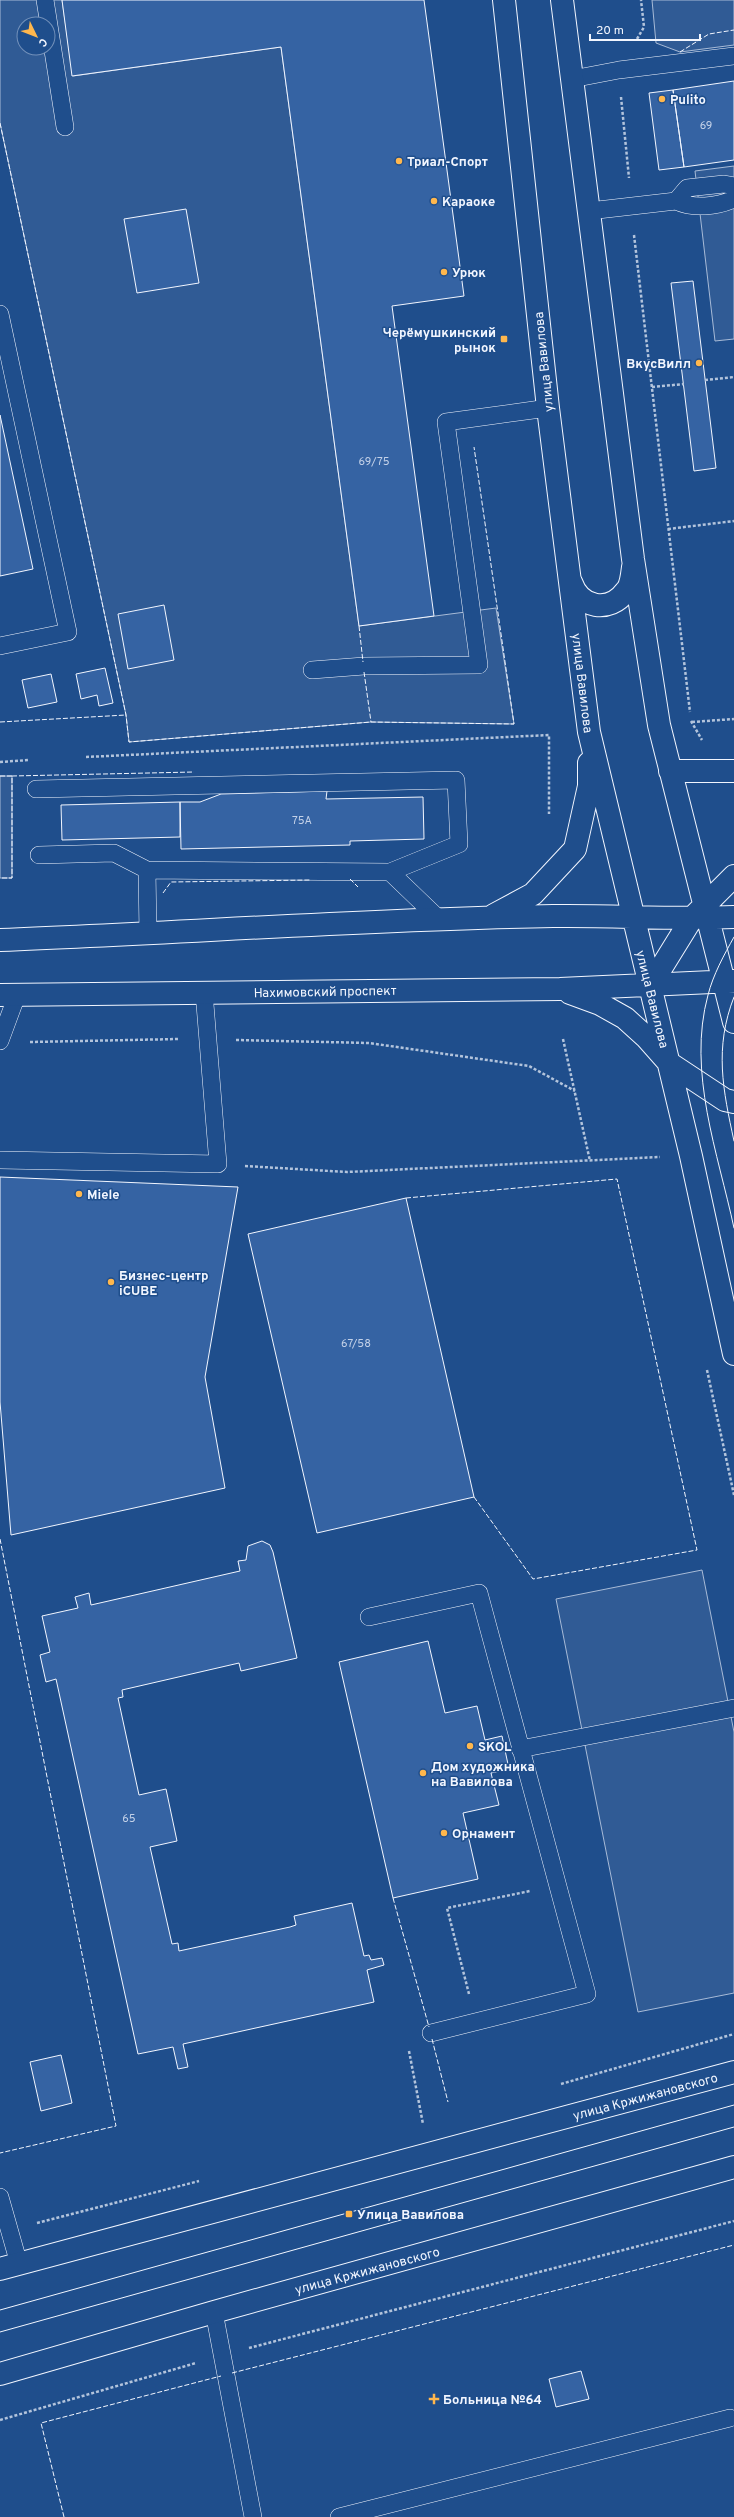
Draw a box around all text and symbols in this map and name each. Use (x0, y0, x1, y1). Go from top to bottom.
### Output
north arrow (16, 16, 56, 56)
scale bar (590, 16, 700, 42)
text: 20 m (596, 23, 624, 39)
text: С (35, 35, 50, 49)
place label: Pulito (670, 93, 706, 109)
marker: Pulito (657, 94, 667, 104)
house number: 69 (700, 119, 712, 133)
place label: Триал-Спорт (407, 155, 488, 171)
marker: Триал-Спорт (394, 156, 404, 166)
place label: Караоке (442, 195, 495, 211)
marker: Караоке (429, 196, 439, 206)
place label: Урюк (452, 266, 486, 282)
marker: Урюк (439, 267, 449, 277)
street label: улица Вавилова (532, 311, 558, 413)
place label: Черёмушкинский рынок (382, 326, 496, 357)
marker: Черёмушкинский рынок (499, 334, 509, 344)
place label: ВкусВилл (626, 357, 691, 373)
marker: ВкусВилл (694, 358, 704, 368)
house number: 69/75 (359, 455, 390, 469)
street label: улица Вавилова (567, 632, 595, 734)
house number: 75А (292, 814, 312, 828)
street label: улица Вавилова (631, 949, 671, 1050)
street label: Нахимовский проспект (253, 984, 397, 1002)
place label: Miele (87, 1188, 119, 1204)
marker: Miele (74, 1189, 84, 1199)
place label: Бизнес-центр iCUBE (119, 1269, 208, 1300)
marker: Бизнес-центр iCUBE (106, 1277, 116, 1287)
house number: 67/58 (341, 1337, 371, 1351)
place label: SKOL (478, 1740, 512, 1756)
marker: SKOL (465, 1741, 475, 1751)
place label: Дом художника на Вавилова (431, 1760, 535, 1791)
marker: Дом художника на Вавилова (418, 1768, 428, 1778)
house number: 65 (122, 1812, 136, 1826)
place label: Орнамент (452, 1827, 515, 1843)
marker: Орнамент (439, 1828, 449, 1838)
street label: улица Кржижановского (571, 2071, 720, 2125)
place label: Улица Вавилова (357, 2208, 464, 2224)
marker: Улица Вавилова (344, 2209, 354, 2219)
street label: улица Кржижановского (293, 2245, 442, 2299)
marker: Больница №64 (428, 2393, 440, 2405)
place label: Больница №64 (443, 2393, 542, 2409)

